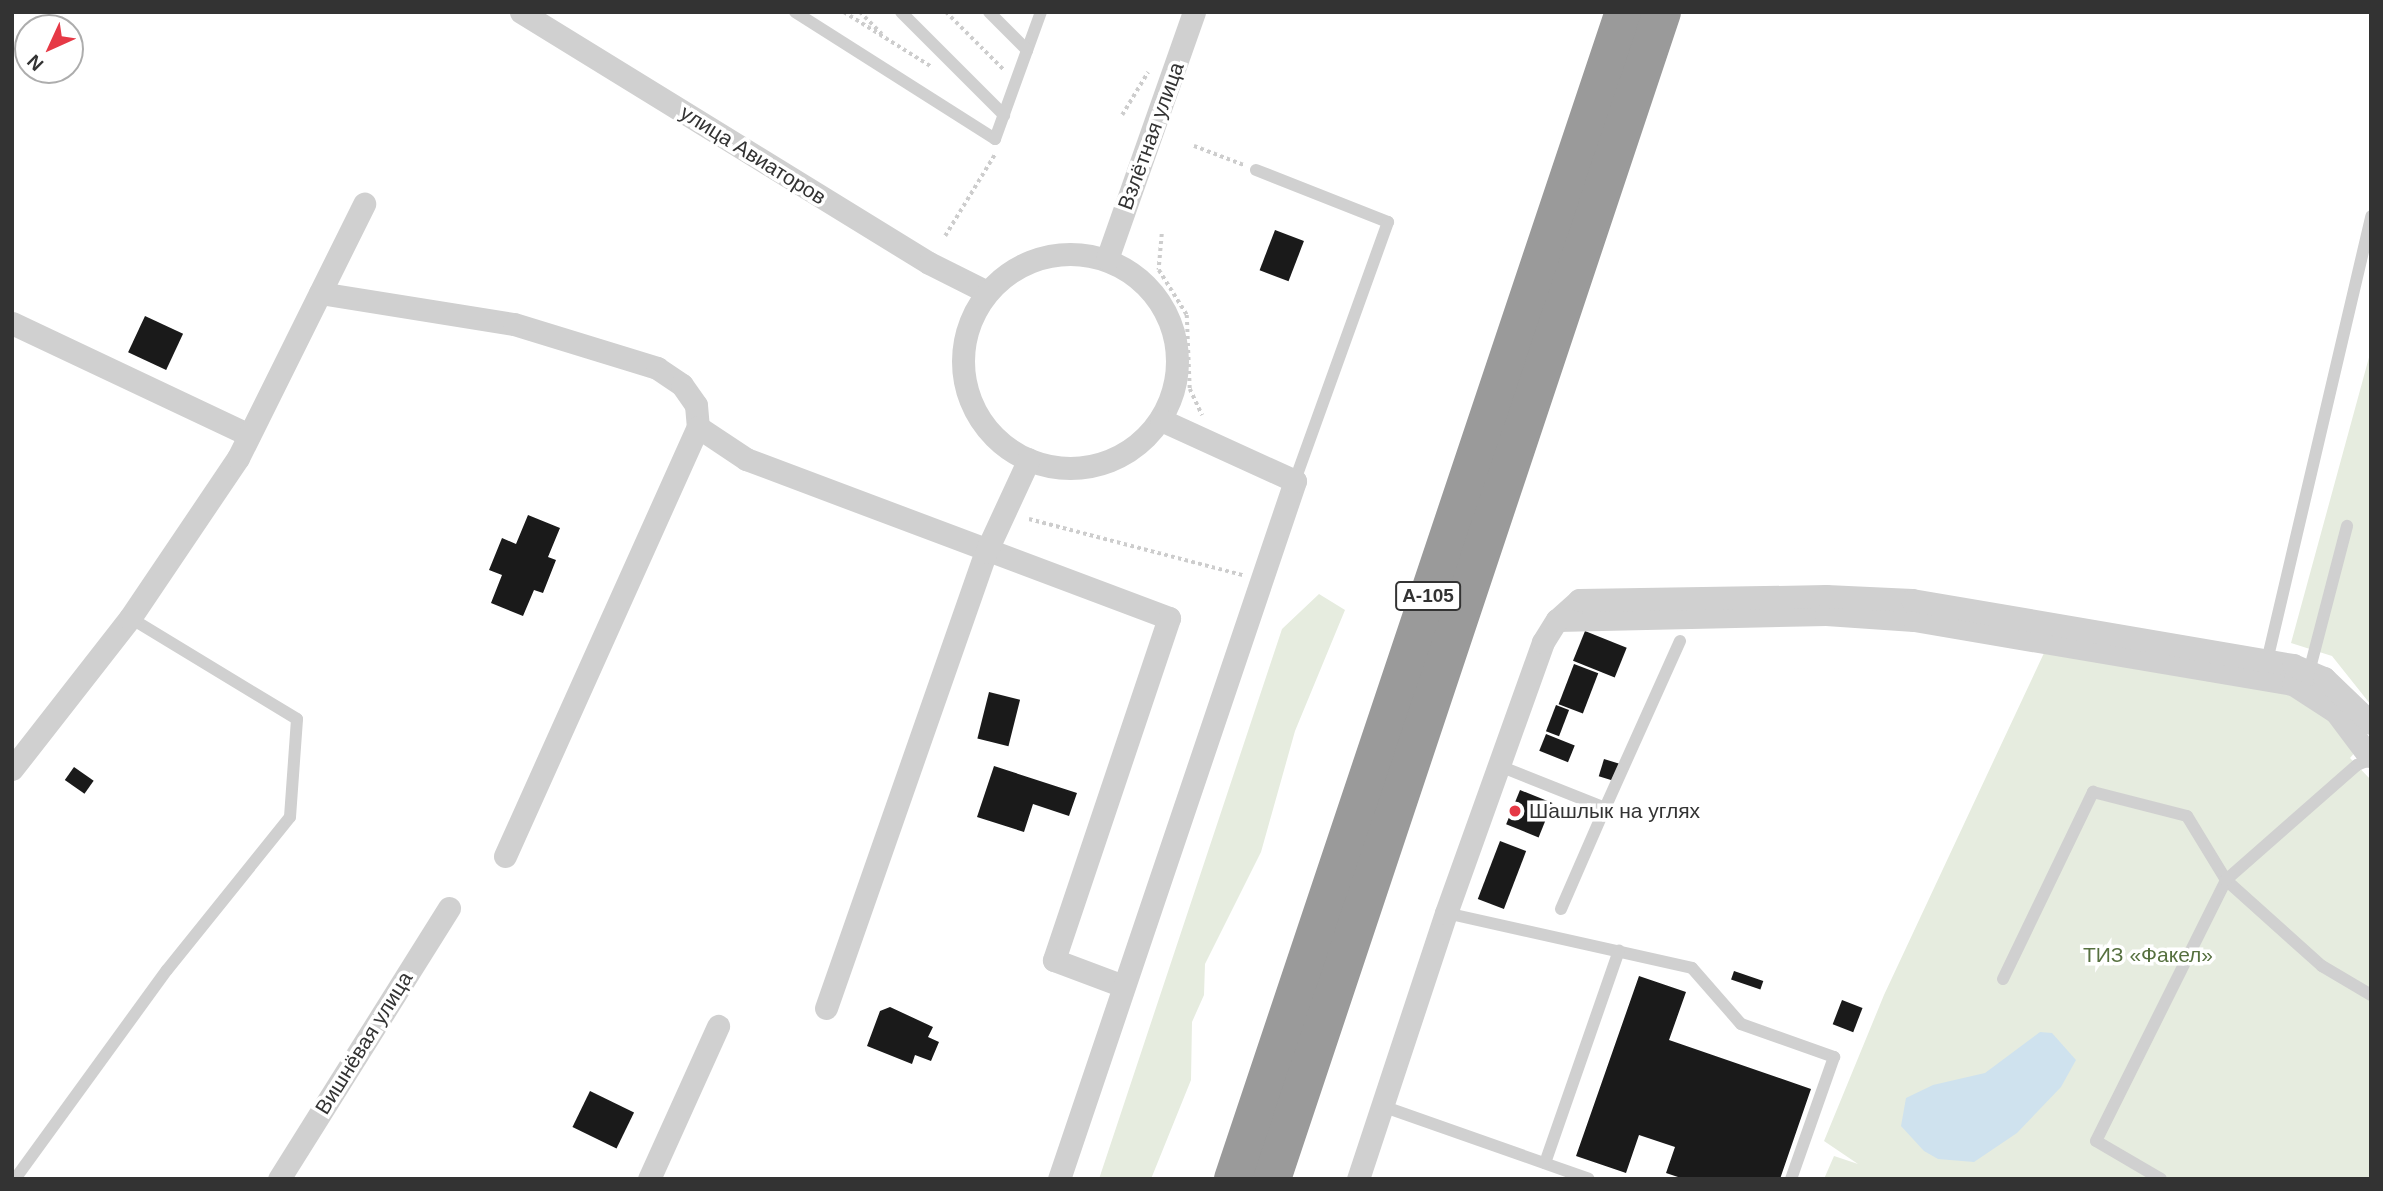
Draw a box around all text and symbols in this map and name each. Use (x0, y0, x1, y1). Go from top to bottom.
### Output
north arrow (14, 14, 84, 84)
text: N (23, 51, 47, 75)
street label: Взлётная улица (1113, 59, 1189, 213)
street label: улица Авиаторов (675, 100, 831, 210)
road number: А-105 (1395, 580, 1461, 611)
place label: Шашлык на углях (1529, 798, 1700, 824)
marker: Шашлык на углях (1507, 803, 1523, 819)
park label: ТИЗ «Факел» (2083, 942, 2213, 968)
street label: Вишнёвая улица (310, 967, 418, 1119)

